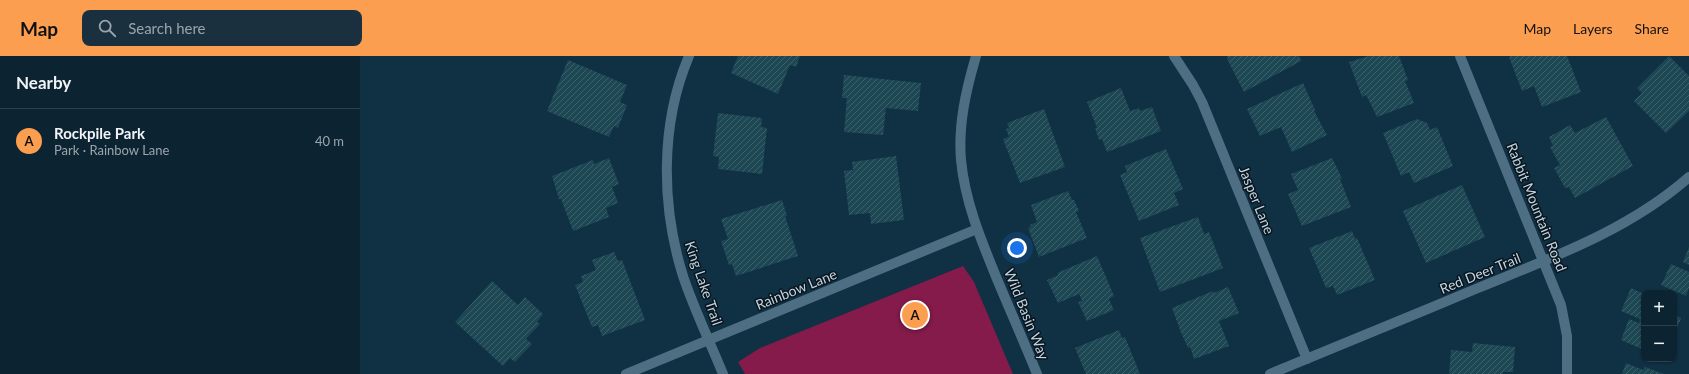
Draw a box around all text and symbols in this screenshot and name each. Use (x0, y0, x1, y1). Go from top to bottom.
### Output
search box (82, 10, 362, 46)
text: Map (20, 17, 58, 40)
icon: search (96, 17, 118, 39)
text: Search here (128, 19, 206, 37)
text: Map (1523, 20, 1551, 37)
text: Layers (1573, 20, 1613, 37)
text: Share (1635, 20, 1669, 37)
text: Nearby (16, 72, 71, 93)
text: Rockpile Park (54, 124, 145, 142)
text: A (24, 133, 34, 149)
text: 40 m (315, 133, 344, 149)
street label: Rabbit Mountain Road (1503, 140, 1571, 274)
text: Park · Rainbow Lane (54, 142, 169, 158)
street label: Jasper Lane (1236, 164, 1278, 236)
your location (1007, 238, 1027, 258)
street label: King Lake Trail (682, 239, 726, 327)
street label: Red Deer Trail (1437, 249, 1523, 297)
street label: Rainbow Lane (753, 265, 839, 313)
street label: Wild Basin Way (1001, 266, 1053, 363)
map controls (1641, 290, 1677, 362)
button: + (1641, 290, 1677, 326)
pin: A (902, 300, 928, 330)
button: − (1641, 326, 1677, 362)

